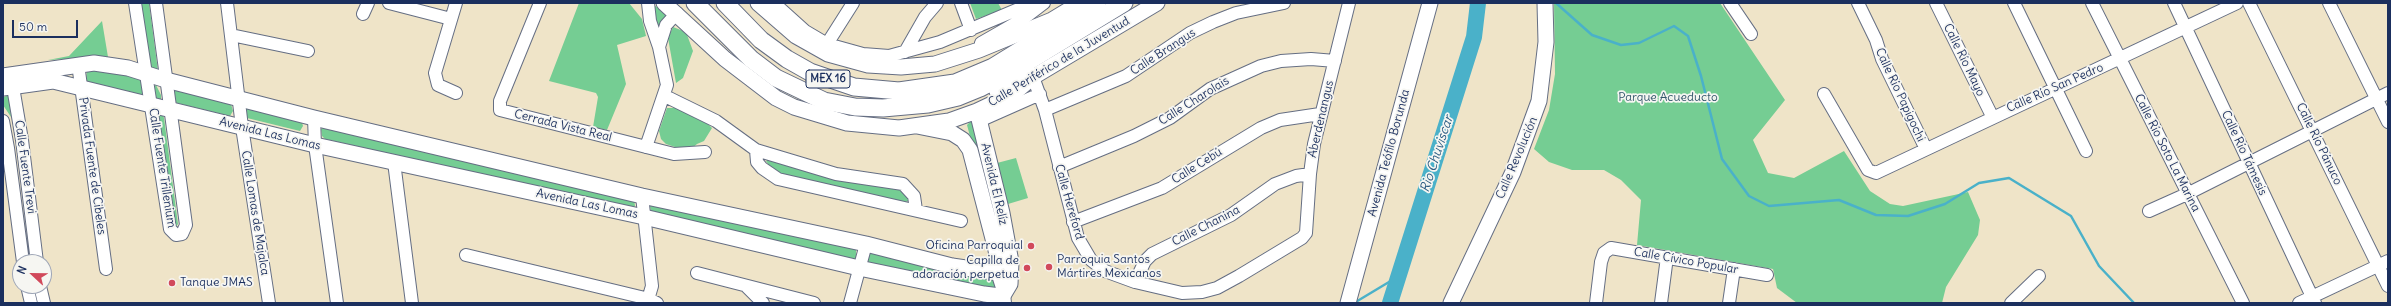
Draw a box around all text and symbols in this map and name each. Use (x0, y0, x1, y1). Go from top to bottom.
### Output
scale bar (14, 12, 80, 38)
street label: Calle Periférico de la Juventud (986, 14, 1132, 110)
text: 50 m (19, 19, 47, 34)
street label: Calle Río Mayo (1940, 21, 1988, 99)
street label: Calle Brangus (1128, 26, 1198, 78)
street label: Calle Río Papigochi (1872, 46, 1928, 144)
street label: Calle Río San Pedro (2004, 60, 2106, 116)
road number: MEX 16 (806, 70, 850, 88)
street label: Calle Charolais (1156, 74, 1232, 128)
street label: Aberdenangus (1305, 79, 1337, 159)
street label: Avenida Teófilo Borunda (1365, 88, 1413, 218)
park label: Parque Acueducto (1618, 91, 1718, 105)
street label: Calle Río Soto La Marina (2131, 92, 2203, 214)
street label: Privada Fuente de Cibeles (75, 96, 109, 236)
street label: Calle Río Pánuco (2293, 101, 2345, 187)
street label: Calle Fuente Trillenium (145, 107, 179, 229)
street label: Cerrada Vista Real (513, 107, 613, 145)
street label: Calle Río Támesis (2218, 108, 2270, 198)
street label: Avenida Las Lomas (218, 114, 322, 154)
water label: Rio Chuviscar (1417, 114, 1457, 194)
street label: Calle Revolución (1493, 115, 1541, 201)
street label: Calle Fuente Trevi (11, 119, 39, 215)
street label: Avenida El Relíz (978, 142, 1010, 226)
street label: Calle Cebú (1169, 145, 1225, 187)
street label: Calle Lomas de Majalca (238, 150, 272, 276)
street label: Calle Hereford (1051, 163, 1087, 241)
street label: Avenida Las Lomas (535, 186, 639, 222)
street label: Calle Chanina (1170, 203, 1242, 249)
place label: Oficina Parroquial (926, 239, 1023, 253)
marker: Oficina Parroquial (1026, 241, 1036, 251)
street label: Calle Cívico Popular (1633, 245, 1739, 277)
place label: Parroquia Santos Mártires Mexicanos (1057, 253, 1161, 281)
north arrow (12, 254, 52, 294)
place label: Capilla de adoración perpetua (912, 254, 1019, 282)
marker: Parroquia Santos Mártires Mexicanos (1044, 262, 1054, 272)
marker: Capilla de adoración perpetua (1022, 263, 1032, 273)
text: N (14, 264, 30, 276)
place label: Tanque JMAS (180, 276, 253, 290)
marker: Tanque JMAS (167, 278, 177, 288)

